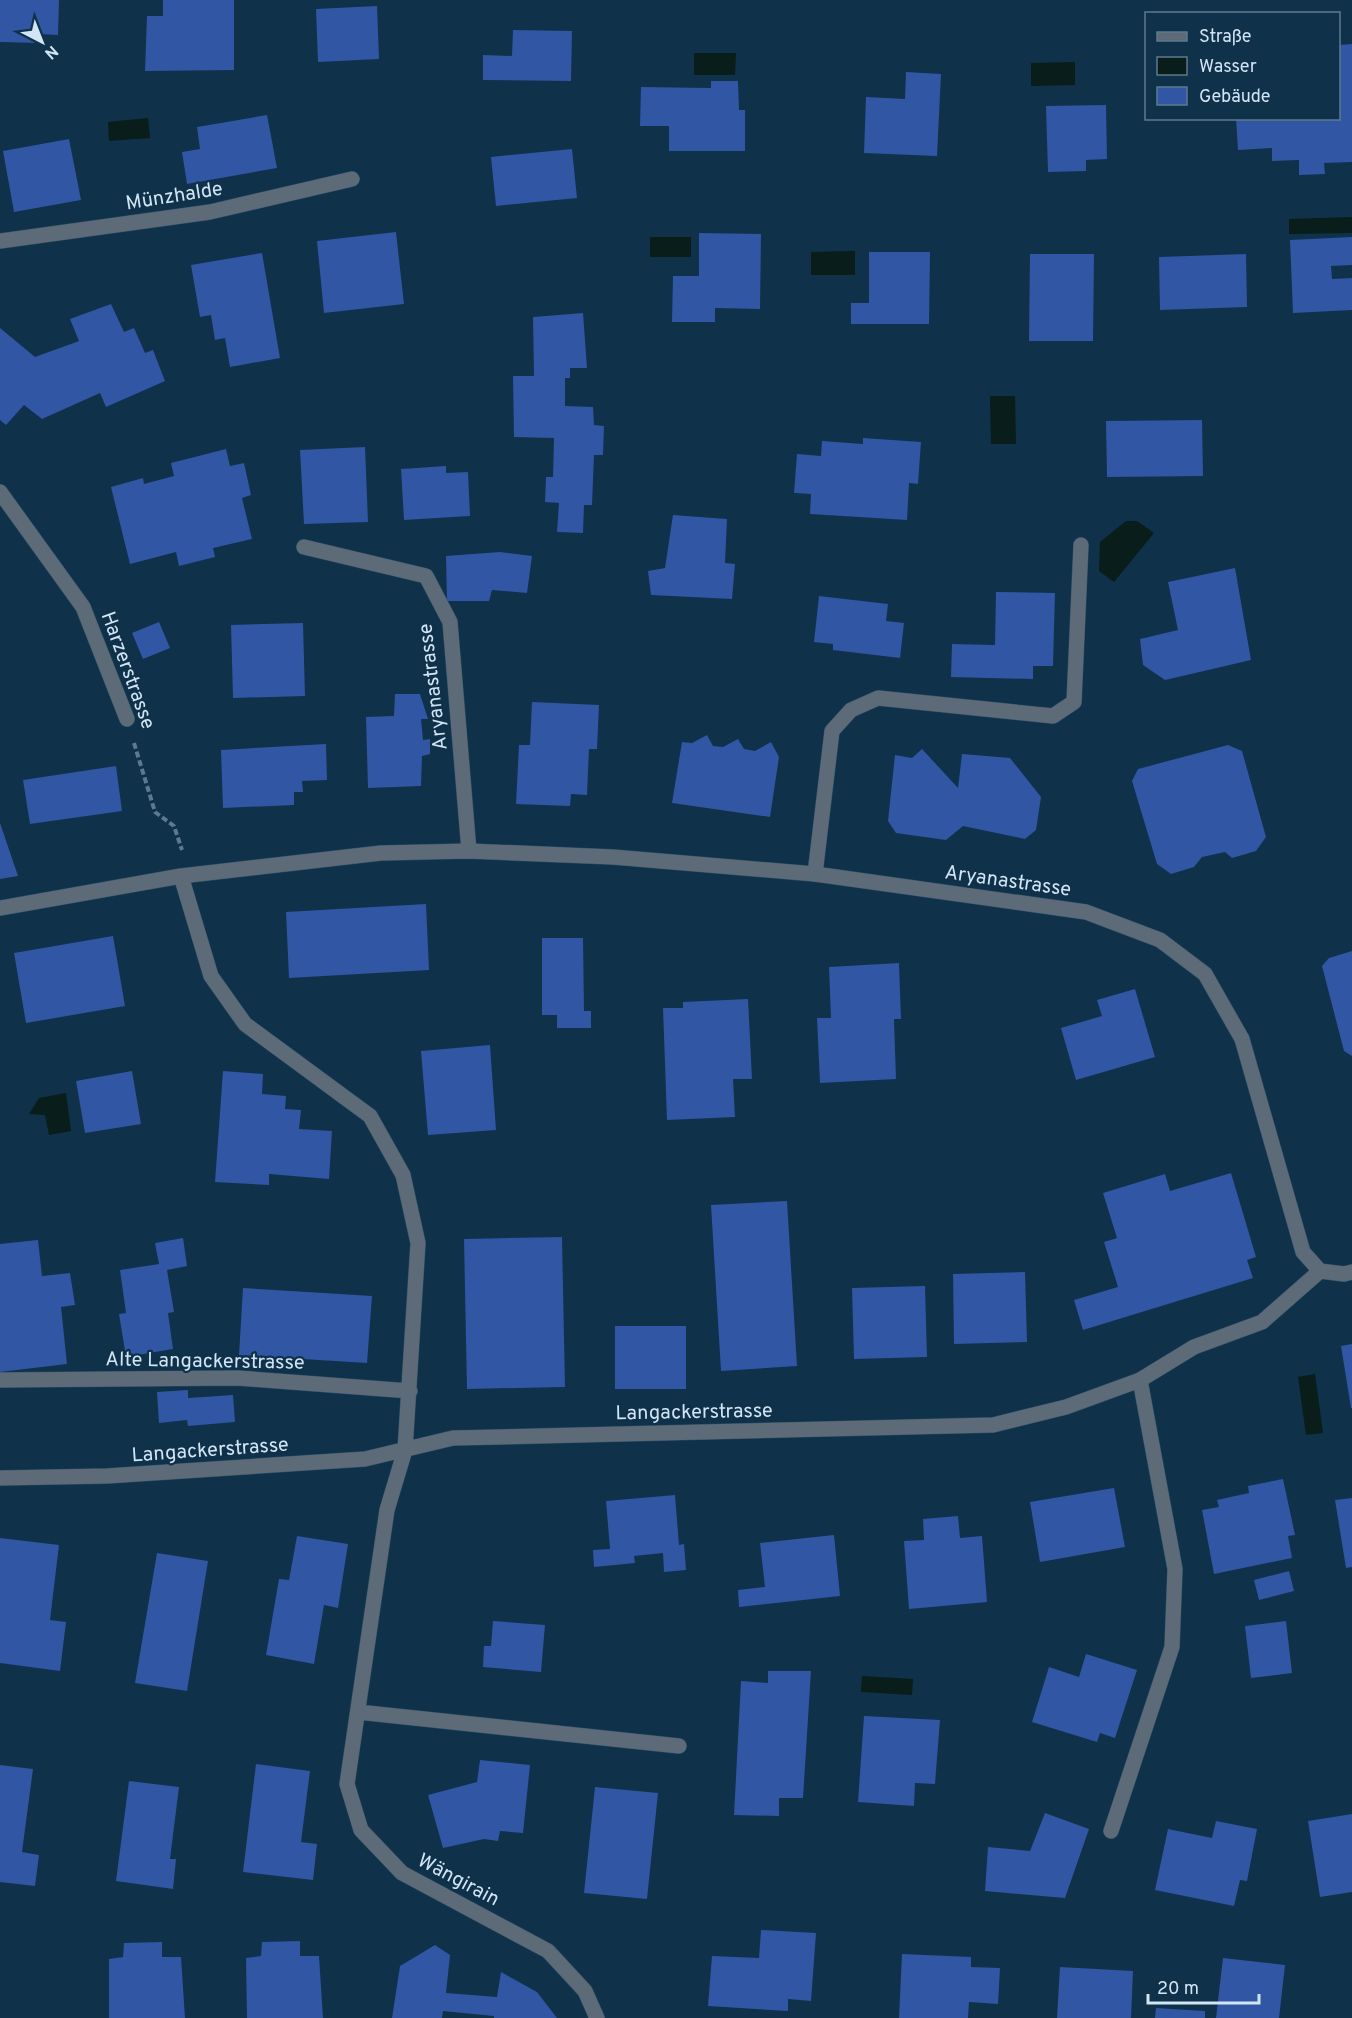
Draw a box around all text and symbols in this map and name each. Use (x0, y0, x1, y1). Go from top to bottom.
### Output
north arrow (12, 12, 72, 72)
legend (1145, 12, 1340, 120)
text: Straße (1199, 26, 1251, 49)
text: N (40, 40, 62, 63)
text: Wasser (1199, 56, 1257, 79)
text: Gebäude (1199, 86, 1271, 109)
street label: Münzhalde (124, 176, 225, 217)
street label: Harzerstrasse (94, 608, 160, 733)
street label: Aryanastrasse (413, 622, 455, 752)
street label: Aryanastrasse (943, 860, 1073, 904)
street label: Alte Langackerstrasse (105, 1347, 305, 1377)
street label: Langackerstrasse (615, 1399, 773, 1427)
street label: Langackerstrasse (131, 1433, 290, 1469)
street label: Wängirain (413, 1848, 504, 1913)
scale bar (1148, 1967, 1259, 2005)
text: 20 m (1157, 1978, 1199, 2001)

